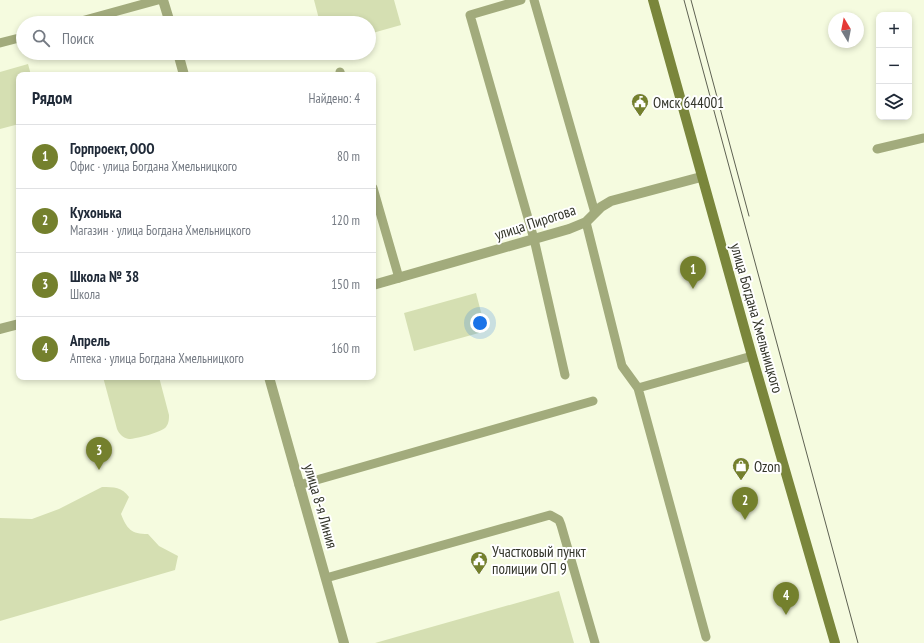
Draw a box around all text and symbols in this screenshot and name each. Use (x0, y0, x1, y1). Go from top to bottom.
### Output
north arrow (828, 12, 864, 48)
map controls (876, 12, 912, 120)
button: + (876, 12, 912, 48)
search box (16, 16, 376, 60)
icon: search (30, 27, 52, 49)
text: Поиск (62, 29, 94, 48)
button: − (876, 48, 912, 84)
button: layers (876, 84, 912, 120)
text: Рядом (32, 87, 72, 109)
text: Найдено: 4 (309, 90, 360, 107)
public building icon: Омск 644001 (630, 92, 650, 117)
place label: Омск 644001 (653, 93, 724, 112)
text: Горпроект, ООО (70, 139, 155, 158)
text: 1 (42, 148, 48, 165)
text: 80 m (337, 148, 360, 165)
text: Офис · улица Богдана Хмельницкого (70, 158, 237, 175)
street label: улица Пирогова (492, 200, 578, 244)
text: Кухонька (70, 203, 122, 222)
text: 2 (42, 212, 48, 229)
text: 120 m (331, 212, 360, 229)
text: Магазин · улица Богдана Хмельницкого (70, 222, 251, 239)
street label: улица Богдана Хмельницкого (727, 241, 787, 395)
pin: 1 (680, 256, 706, 289)
text: Школа № 38 (70, 267, 139, 286)
text: 3 (42, 276, 48, 293)
text: 150 m (331, 276, 360, 293)
text: Школа (70, 286, 100, 303)
your location (470, 313, 490, 333)
text: Апрель (70, 331, 110, 350)
text: 4 (42, 340, 48, 357)
text: 160 m (331, 340, 360, 357)
text: Аптека · улица Богдана Хмельницкого (70, 350, 244, 367)
pin: 3 (86, 437, 112, 470)
shop icon: Ozon (731, 456, 751, 481)
place label: Ozon (754, 457, 780, 476)
street label: улица 8-я Линия (300, 462, 342, 551)
pin: 2 (732, 487, 758, 520)
place label: Участковый пункт полиции ОП 9 (492, 542, 586, 578)
public building icon: Участковый пункт полиции ОП 9 (469, 550, 489, 575)
pin: 4 (773, 582, 799, 615)

